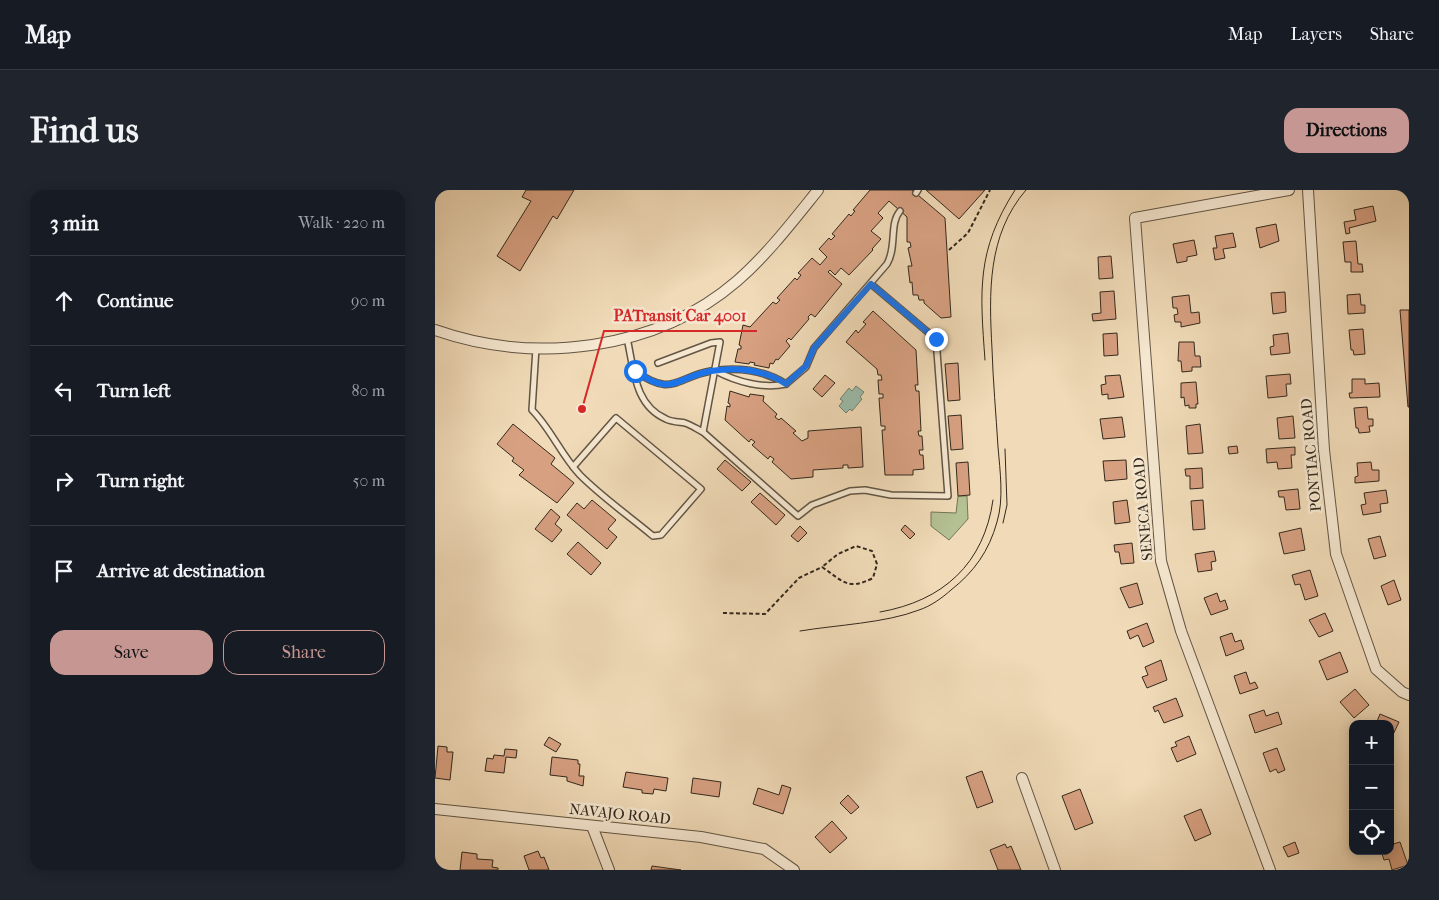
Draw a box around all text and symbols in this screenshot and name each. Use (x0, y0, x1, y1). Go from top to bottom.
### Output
text: Map (25, 21, 71, 49)
text: Map (1228, 24, 1262, 45)
text: Layers (1290, 24, 1342, 45)
text: Share (1370, 24, 1414, 45)
button: Directions (1284, 108, 1409, 153)
text: Find us (30, 110, 139, 151)
text: 3 min (50, 211, 99, 235)
text: Walk · 220 m (298, 213, 385, 232)
icon: ahead (50, 287, 78, 315)
text: Continue (97, 290, 173, 312)
text: 90 m (351, 291, 385, 310)
callout: PATransit Car 4001 (604, 300, 757, 331)
text: PATransit Car 4001 (613, 306, 747, 326)
route end (925, 328, 948, 351)
route start (624, 360, 647, 383)
icon: left (50, 377, 78, 405)
text: Turn left (97, 380, 171, 402)
text: 80 m (351, 381, 385, 400)
street label: PONTIAC ROAD (1297, 397, 1325, 513)
street label: SENECA ROAD (1130, 457, 1156, 561)
icon: right (50, 467, 78, 495)
text: Turn right (97, 470, 184, 492)
text: 50 m (353, 471, 385, 490)
icon: arrive (50, 557, 78, 585)
text: Arrive at destination (97, 560, 265, 582)
button: Save (50, 630, 213, 675)
button: Share (223, 630, 385, 675)
map controls (1349, 720, 1394, 855)
button: + (1349, 720, 1394, 765)
button: − (1349, 765, 1394, 810)
street label: NAVAJO ROAD (568, 800, 672, 828)
button: locate (1349, 810, 1394, 855)

